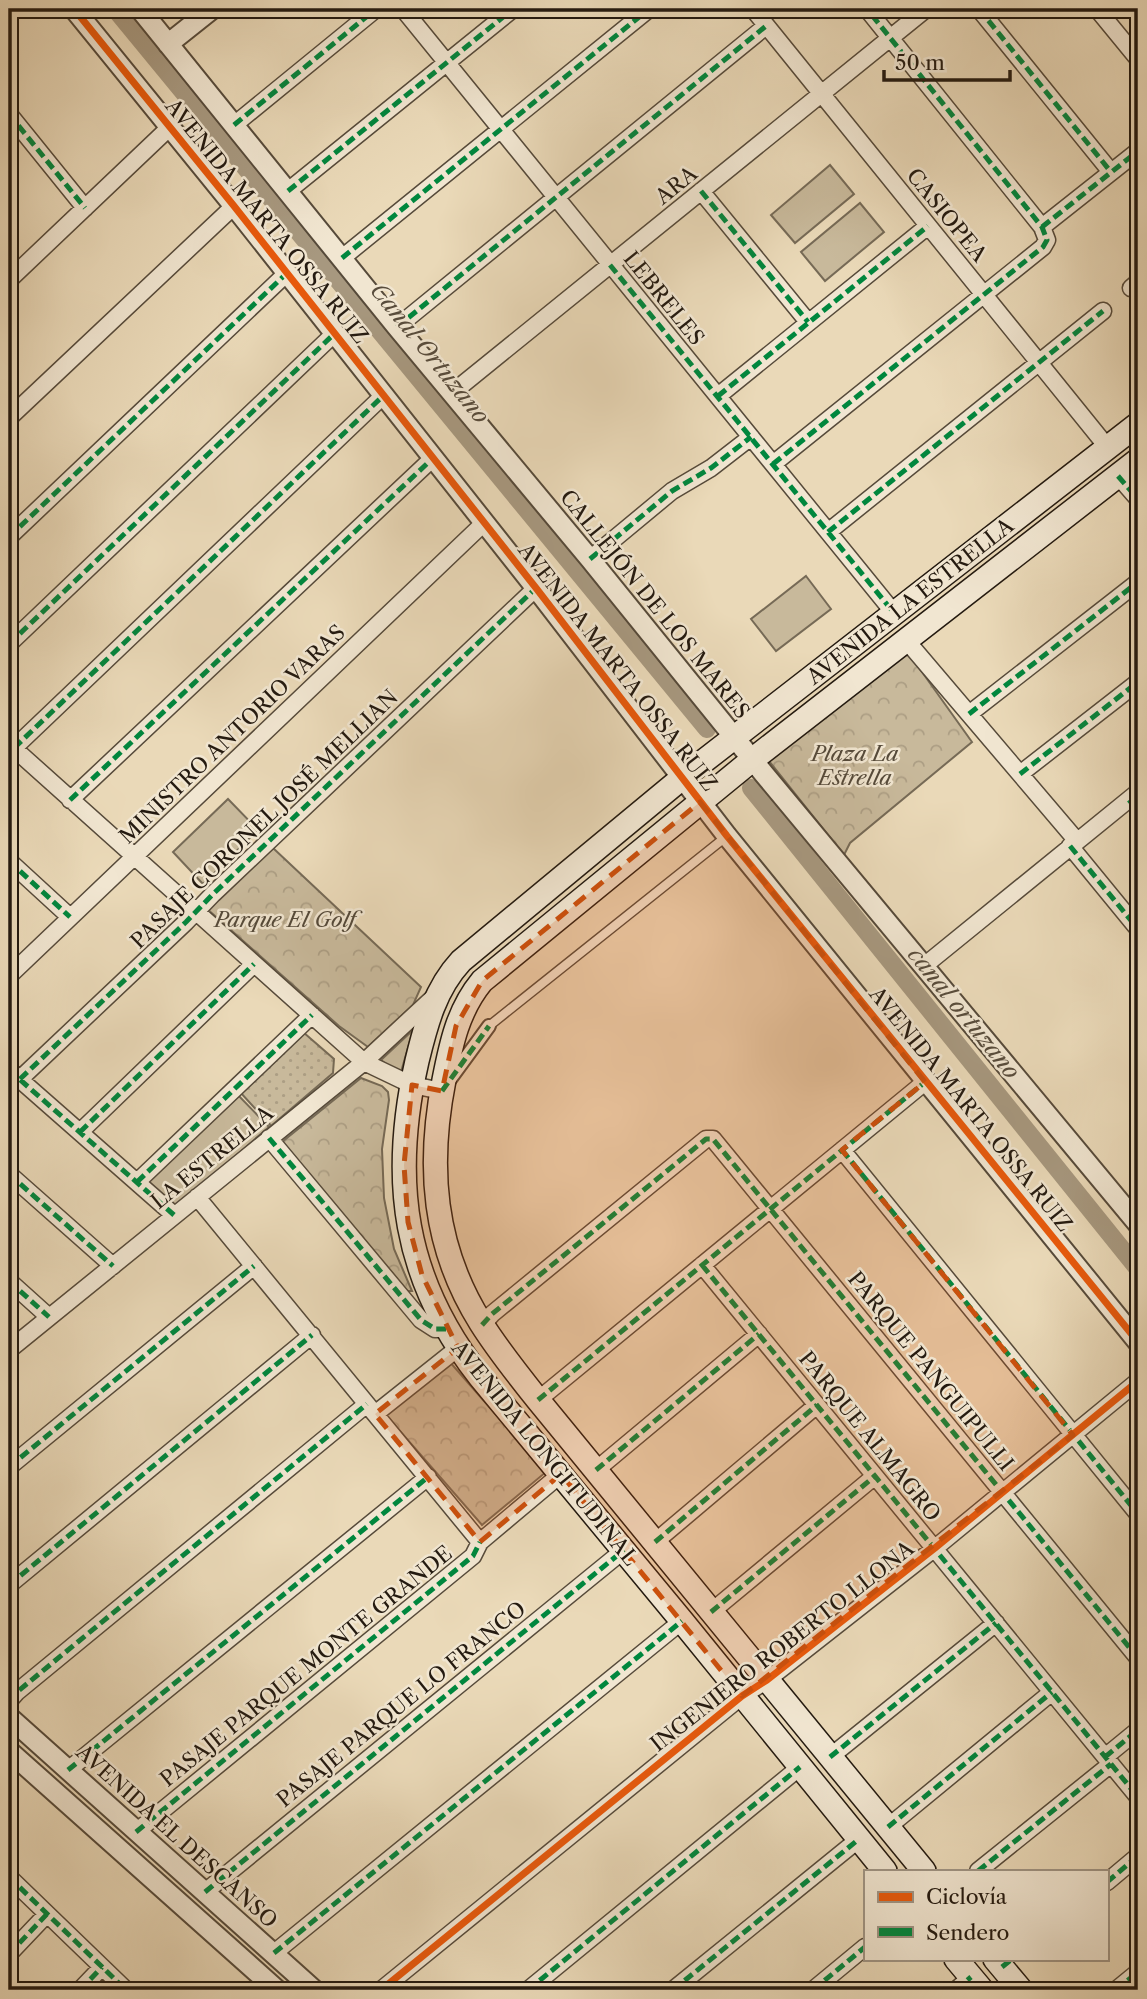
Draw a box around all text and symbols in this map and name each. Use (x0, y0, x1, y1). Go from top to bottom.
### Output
scale bar (884, 38, 1010, 82)
text: 50 m (895, 50, 945, 75)
street label: AVENIDA MARTA OSSA RUIZ (160, 93, 374, 348)
street label: ARA (649, 160, 702, 210)
street label: CASIOPEA (902, 163, 993, 267)
street label: LEBRELES (619, 246, 709, 350)
water label: Canal Ortuzano (365, 277, 496, 429)
street label: CALLEJÓN DE LOS MARES (555, 485, 755, 723)
street label: AVENIDA LA ESTRELLA (801, 512, 1019, 690)
street label: AVENIDA MARTA OSSA RUIZ (513, 537, 723, 796)
street label: MINISTRO ANTORIO VARAS (114, 620, 350, 848)
street label: PASAJE CORONEL JOSÉ MELLIAN (125, 684, 403, 954)
park label: Plaza La Estrella (809, 741, 899, 790)
park label: Parque El Golf (213, 907, 363, 932)
water label: canal ortuzano (902, 941, 1026, 1085)
street label: AVENIDA MARTA OSSA RUIZ (864, 981, 1078, 1236)
street label: LA ESTRELLA (146, 1100, 278, 1214)
street label: PARQUE PANGUIPULLI (843, 1266, 1019, 1476)
street label: AVENIDA LONGITUDINAL (446, 1335, 643, 1570)
street label: PARQUE ALMAGRO (794, 1346, 946, 1526)
street label: INGENIERO ROBERTO LLONA (645, 1535, 919, 1757)
street label: PASAJE PARQUE MONTE GRANDE (155, 1540, 457, 1792)
street label: PASAJE PARQUE LO FRANCO (272, 1596, 530, 1812)
street label: AVENIDA EL DESCANSO (71, 1738, 283, 1933)
legend (864, 1870, 1108, 1960)
text: Ciclovía (926, 1884, 1008, 1909)
text: Sendero (926, 1920, 1010, 1945)

